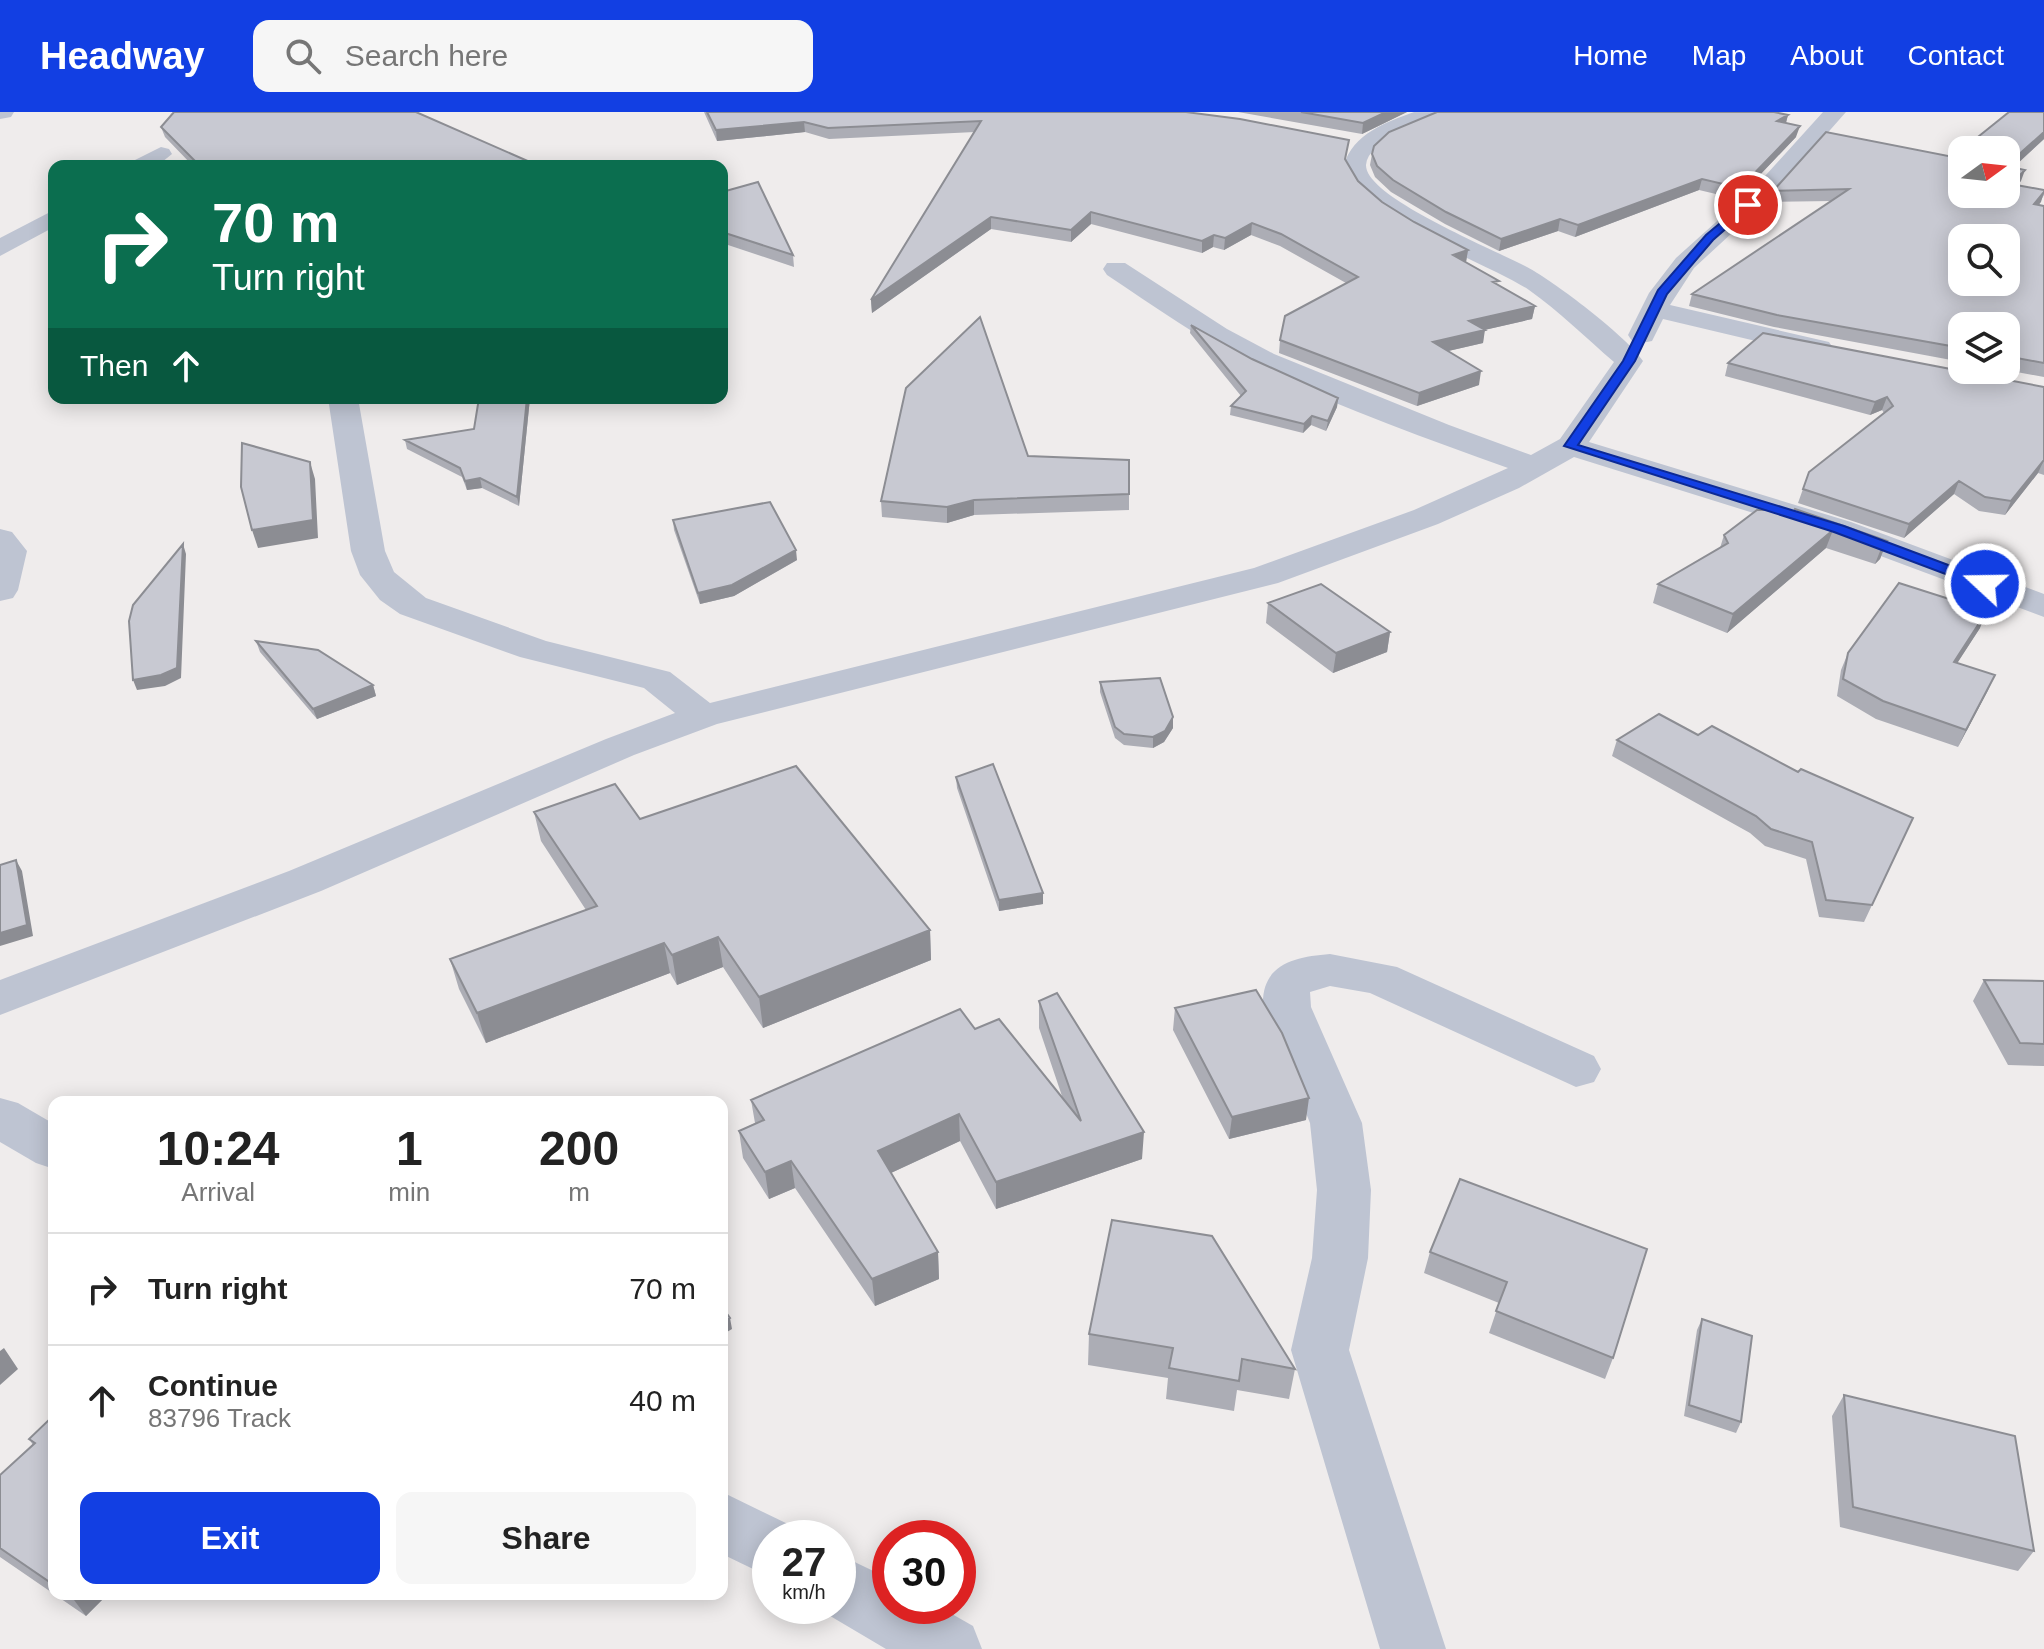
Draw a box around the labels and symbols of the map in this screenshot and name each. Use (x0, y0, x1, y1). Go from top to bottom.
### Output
north arrow (1948, 136, 2020, 208)
pin (1714, 171, 1782, 239)
position arrow (1943, 542, 2027, 626)
speed limit sign: 30 (872, 1520, 976, 1624)

